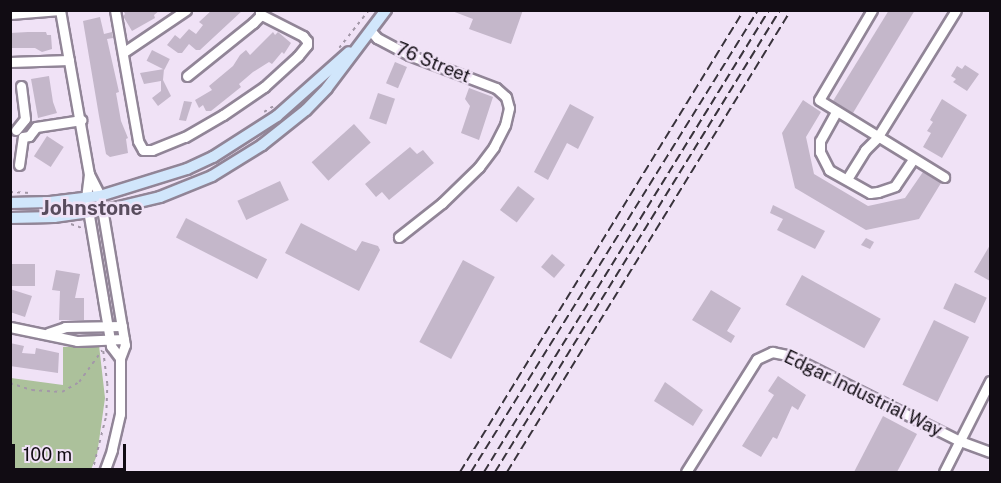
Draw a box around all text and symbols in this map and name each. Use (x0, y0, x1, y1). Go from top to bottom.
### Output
street label: 76 Street (393, 38, 473, 88)
district label: Johnstone (41, 195, 143, 221)
street label: Edgar Industrial Way (780, 346, 946, 442)
scale bar (15, 432, 129, 470)
text: 100 m (23, 444, 72, 465)

